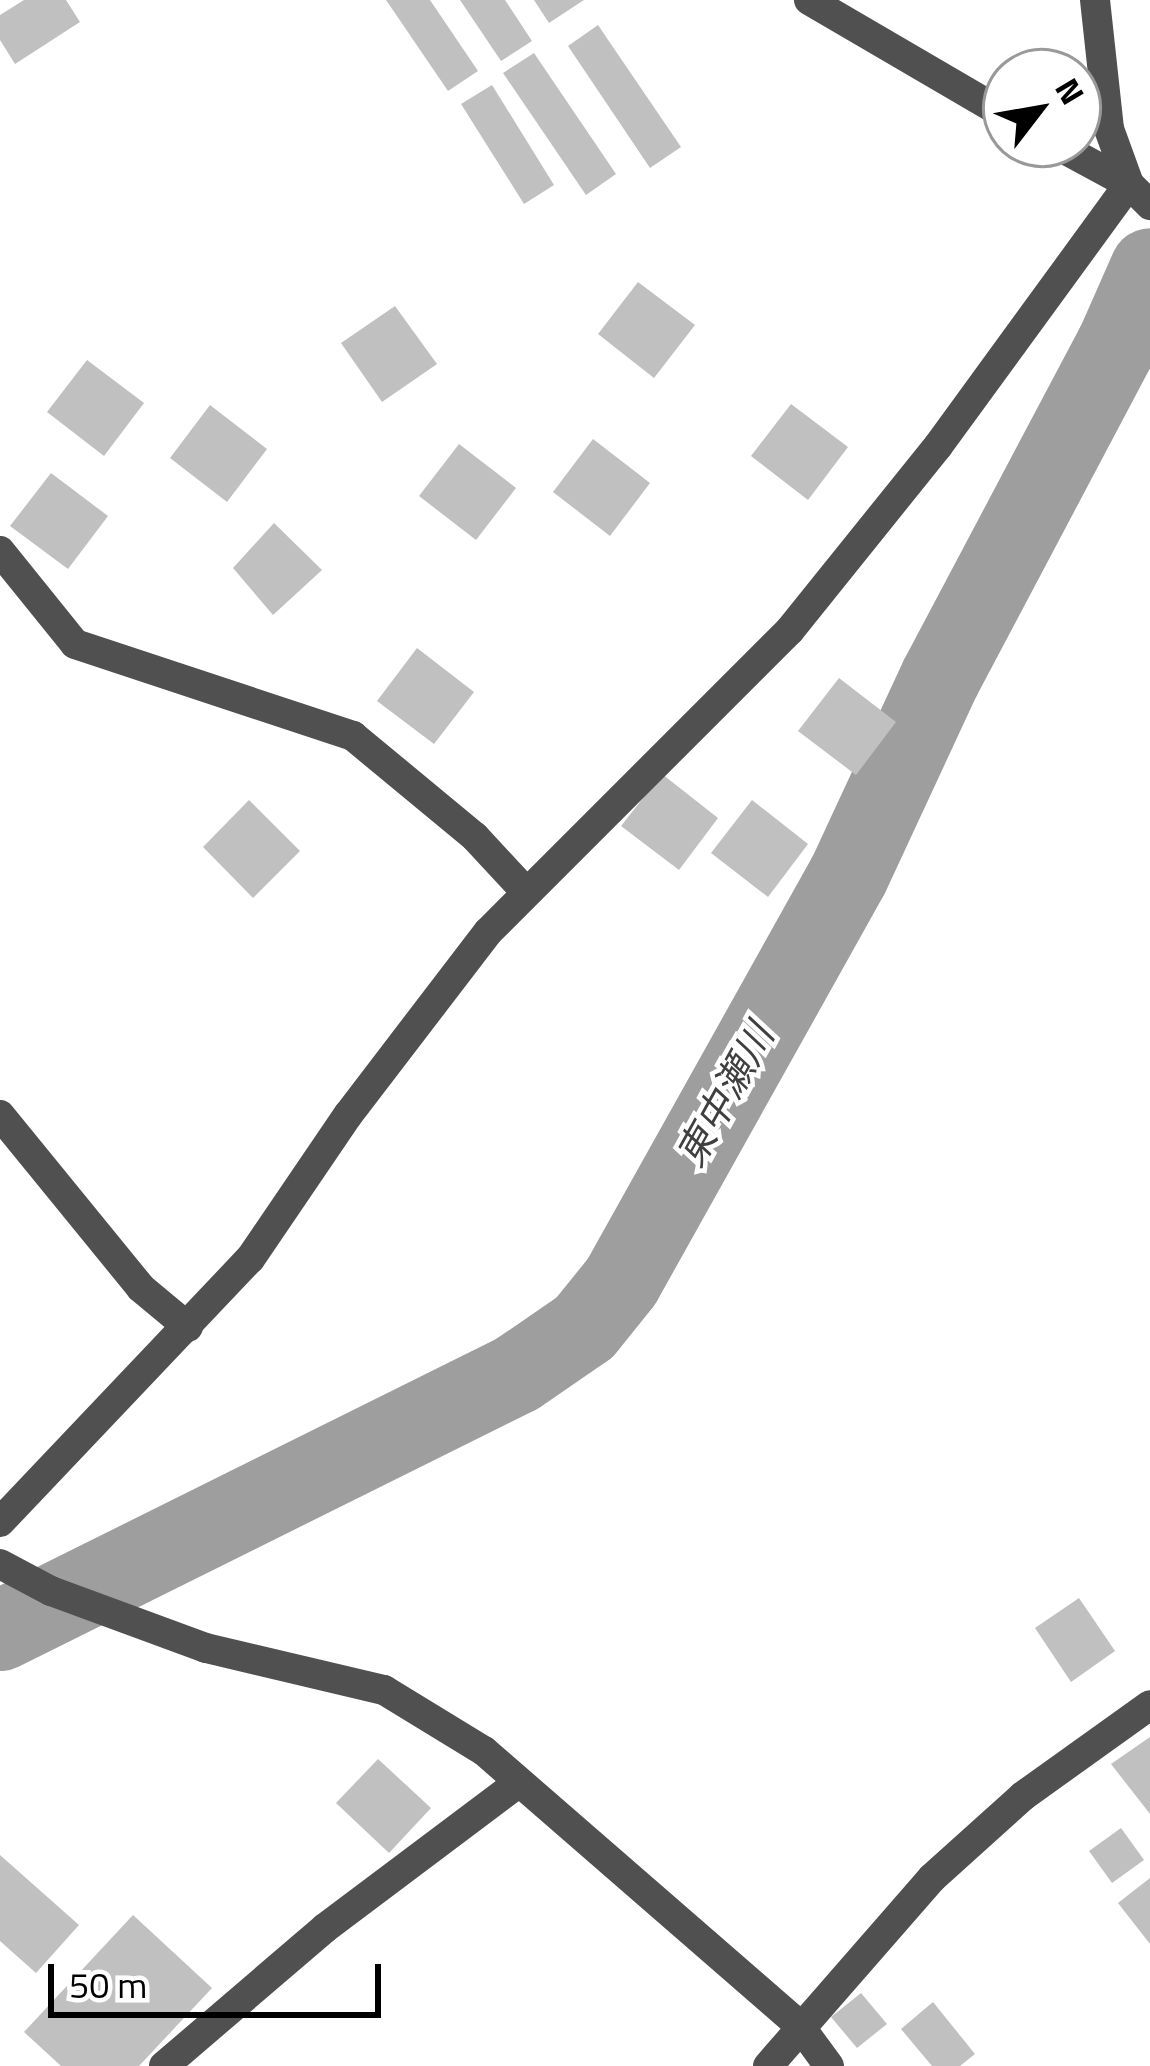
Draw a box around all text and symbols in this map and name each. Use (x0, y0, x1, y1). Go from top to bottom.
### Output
north arrow (982, 48, 1102, 168)
text: N (1043, 68, 1098, 114)
water label: 東中瀬川 (667, 1015, 783, 1175)
scale bar (54, 1940, 387, 2014)
text: 50 m (69, 1957, 147, 2012)

